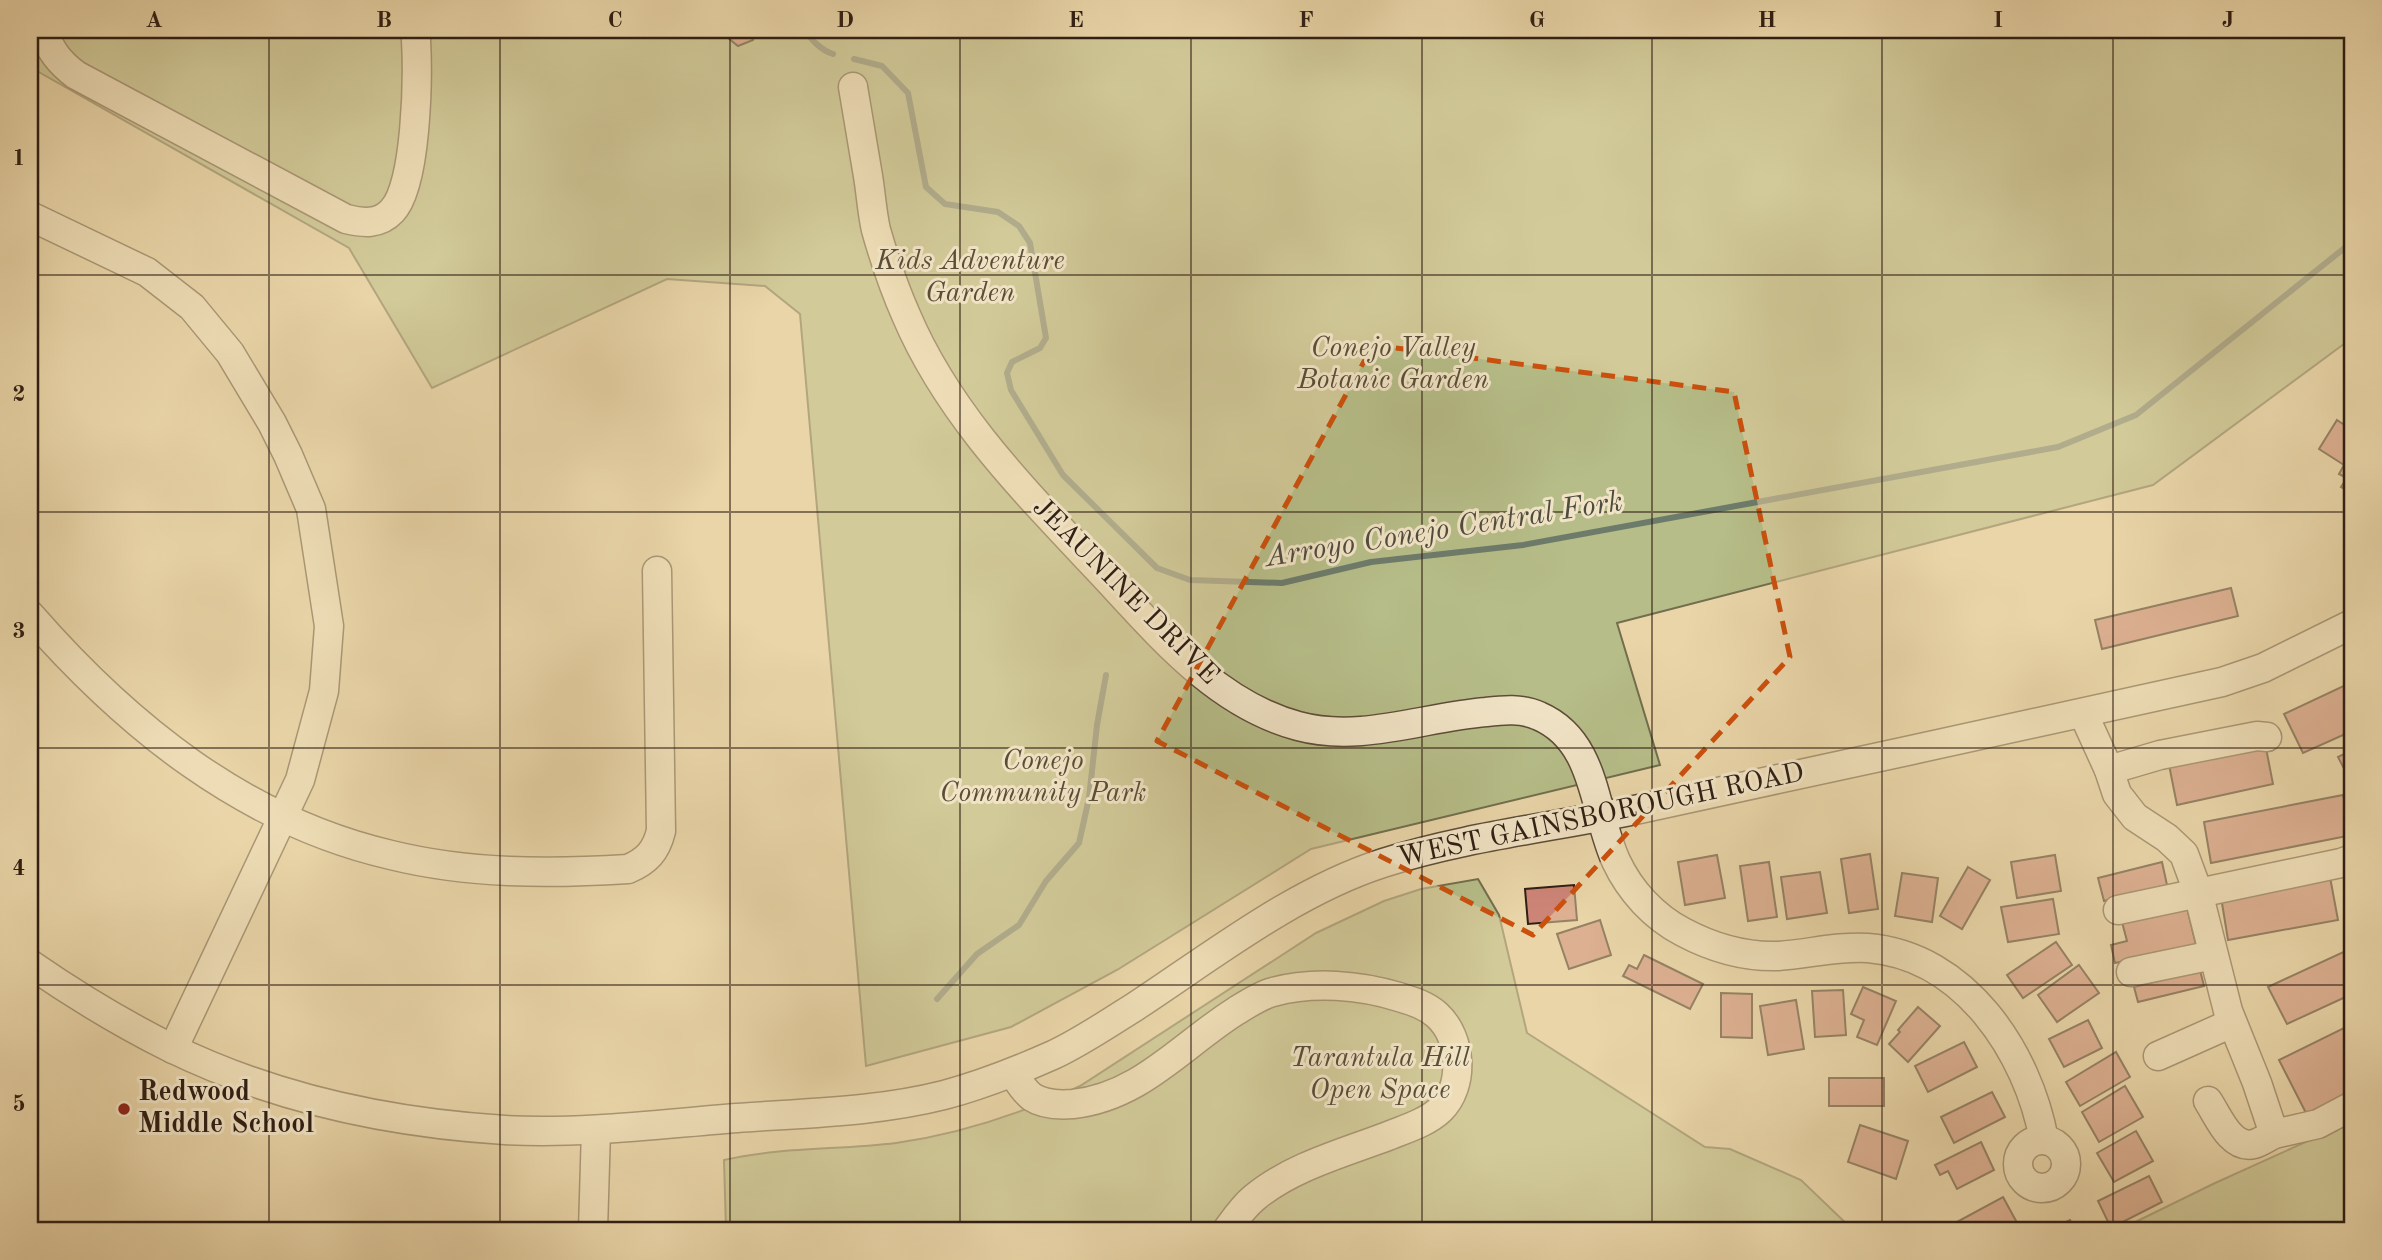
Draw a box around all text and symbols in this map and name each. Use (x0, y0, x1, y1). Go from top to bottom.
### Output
text: A (145, 9, 163, 32)
text: B (376, 9, 392, 32)
text: C (607, 9, 623, 32)
text: D (836, 9, 854, 32)
text: E (1068, 9, 1084, 32)
text: F (1298, 9, 1314, 32)
text: G (1529, 9, 1545, 32)
text: H (1758, 9, 1776, 32)
text: I (1993, 9, 2003, 32)
text: J (2222, 9, 2234, 32)
text: 1 (12, 147, 26, 170)
park label: Kids Adventure Garden (874, 248, 1065, 308)
park label: Conejo Valley Botanic Garden (1296, 335, 1489, 395)
text: 2 (12, 383, 26, 406)
water label: Arroyo Conejo Central Fork (1261, 487, 1625, 573)
street label: JEAUNINE DRIVE (1026, 493, 1224, 691)
text: 3 (12, 620, 26, 643)
park label: Conejo Community Park (939, 748, 1147, 808)
street label: WEST GAINSBOROUGH ROAD (1395, 759, 1807, 873)
text: 4 (12, 857, 26, 880)
park label: Tarantula Hill Open Space (1290, 1045, 1470, 1105)
place label: Redwood Middle School (138, 1079, 314, 1139)
text: 5 (12, 1093, 26, 1116)
marker: Redwood Middle School (116, 1101, 132, 1117)

